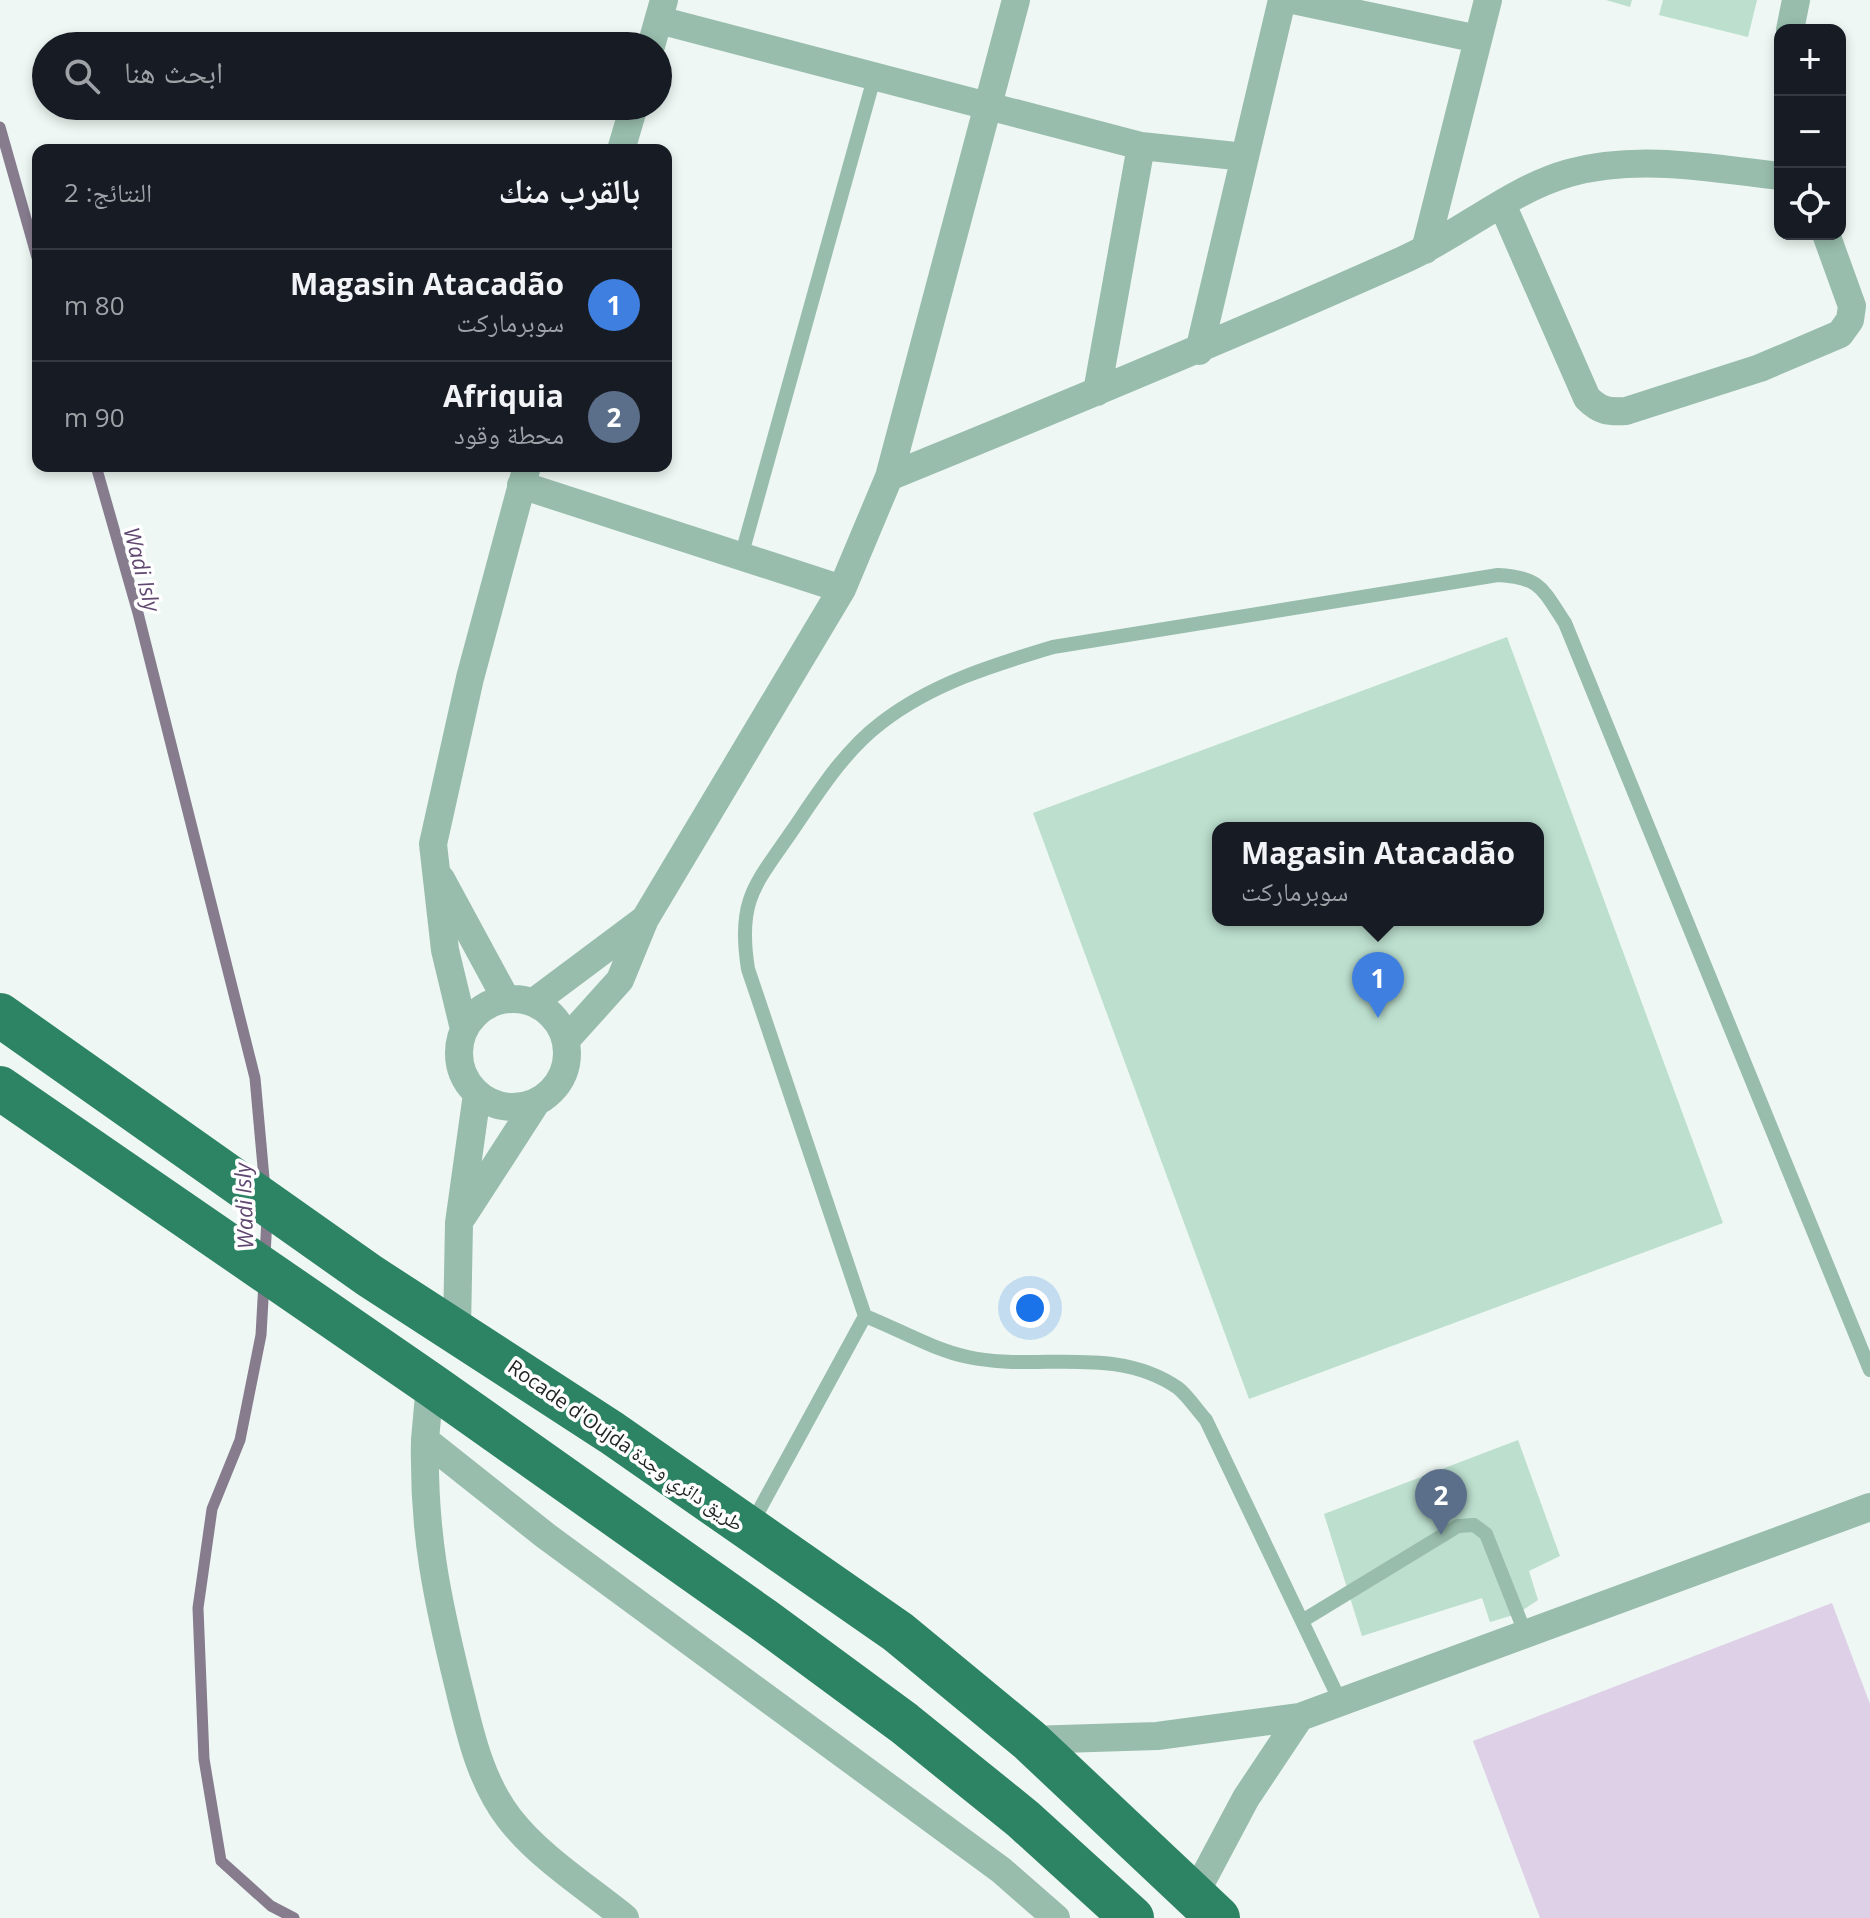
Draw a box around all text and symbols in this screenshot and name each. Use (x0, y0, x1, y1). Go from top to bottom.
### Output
map controls (1774, 24, 1846, 240)
button: + (1774, 24, 1846, 96)
search box (32, 32, 672, 120)
text: ابحث هنا (124, 51, 223, 92)
icon: search (60, 54, 104, 98)
button: − (1774, 96, 1846, 168)
text: بالقرب منك (498, 167, 640, 213)
button: locate (1774, 168, 1846, 240)
text: النتائج: 2 (64, 174, 152, 210)
text: Magasin Atacadão (290, 263, 564, 304)
text: 80 m (64, 287, 125, 323)
text: 1 (607, 287, 621, 323)
text: سوبرماركت (457, 304, 564, 340)
text: Afriquia (443, 375, 564, 416)
text: 90 m (64, 399, 125, 435)
text: 2 (607, 399, 621, 435)
text: محطة وقود (454, 416, 564, 452)
water label: Wadi Isly (117, 523, 169, 616)
popup (1212, 822, 1544, 926)
text: Magasin Atacadão (1241, 832, 1515, 873)
text: سوبرماركت (1241, 873, 1348, 909)
pin: 1 (1352, 952, 1404, 1018)
water label: Wadi Isly (226, 1160, 259, 1250)
your location (1010, 1288, 1050, 1328)
street label: Rocade d'Oujda طريق دائري وجدة (501, 1353, 749, 1539)
pin: 2 (1415, 1469, 1467, 1535)

